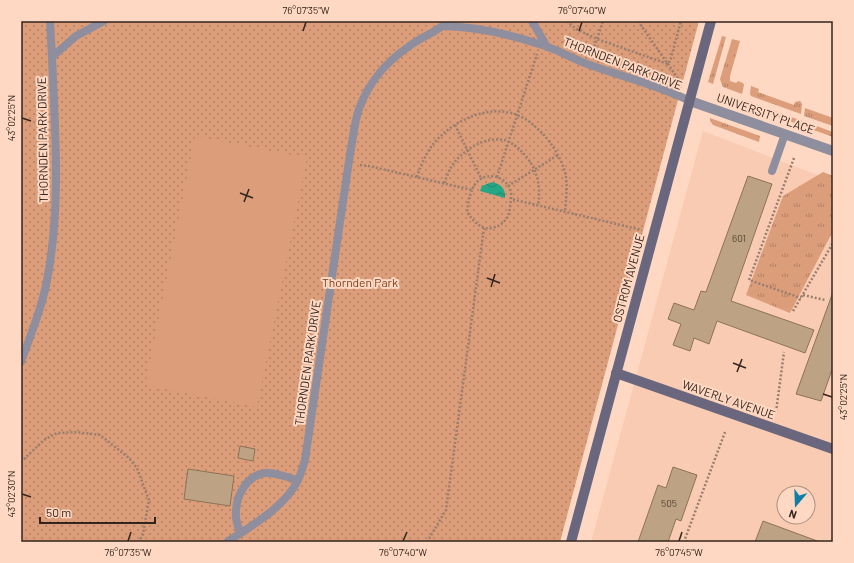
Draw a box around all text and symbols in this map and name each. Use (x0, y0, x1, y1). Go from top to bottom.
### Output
text: 76°07'35"W (282, 4, 330, 16)
text: 76°07'40"W (558, 4, 606, 16)
street label: THORNDEN PARK DRIVE (562, 34, 684, 92)
street label: THORNDEN PARK DRIVE (34, 77, 50, 203)
street label: UNIVERSITY PLACE (715, 90, 817, 136)
text: 43°02'25"N (5, 95, 17, 141)
street label: OSTROM AVENUE (609, 232, 647, 324)
house number: 601 (732, 232, 746, 244)
park label: Thornden Park (322, 275, 398, 289)
street label: THORNDEN PARK DRIVE (291, 300, 323, 426)
text: 43°02'25"N (837, 374, 849, 420)
street label: WAVERLY AVENUE (681, 377, 777, 421)
text: 43°02'30"N (5, 471, 17, 518)
north arrow (776, 485, 816, 525)
house number: 505 (661, 497, 677, 509)
scale bar (40, 499, 155, 525)
text: 50 m (46, 505, 71, 519)
text: N (787, 508, 798, 522)
text: 76°07'35"W (104, 546, 152, 558)
text: 76°07'40"W (379, 546, 427, 558)
text: 76°07'45"W (655, 546, 703, 558)

